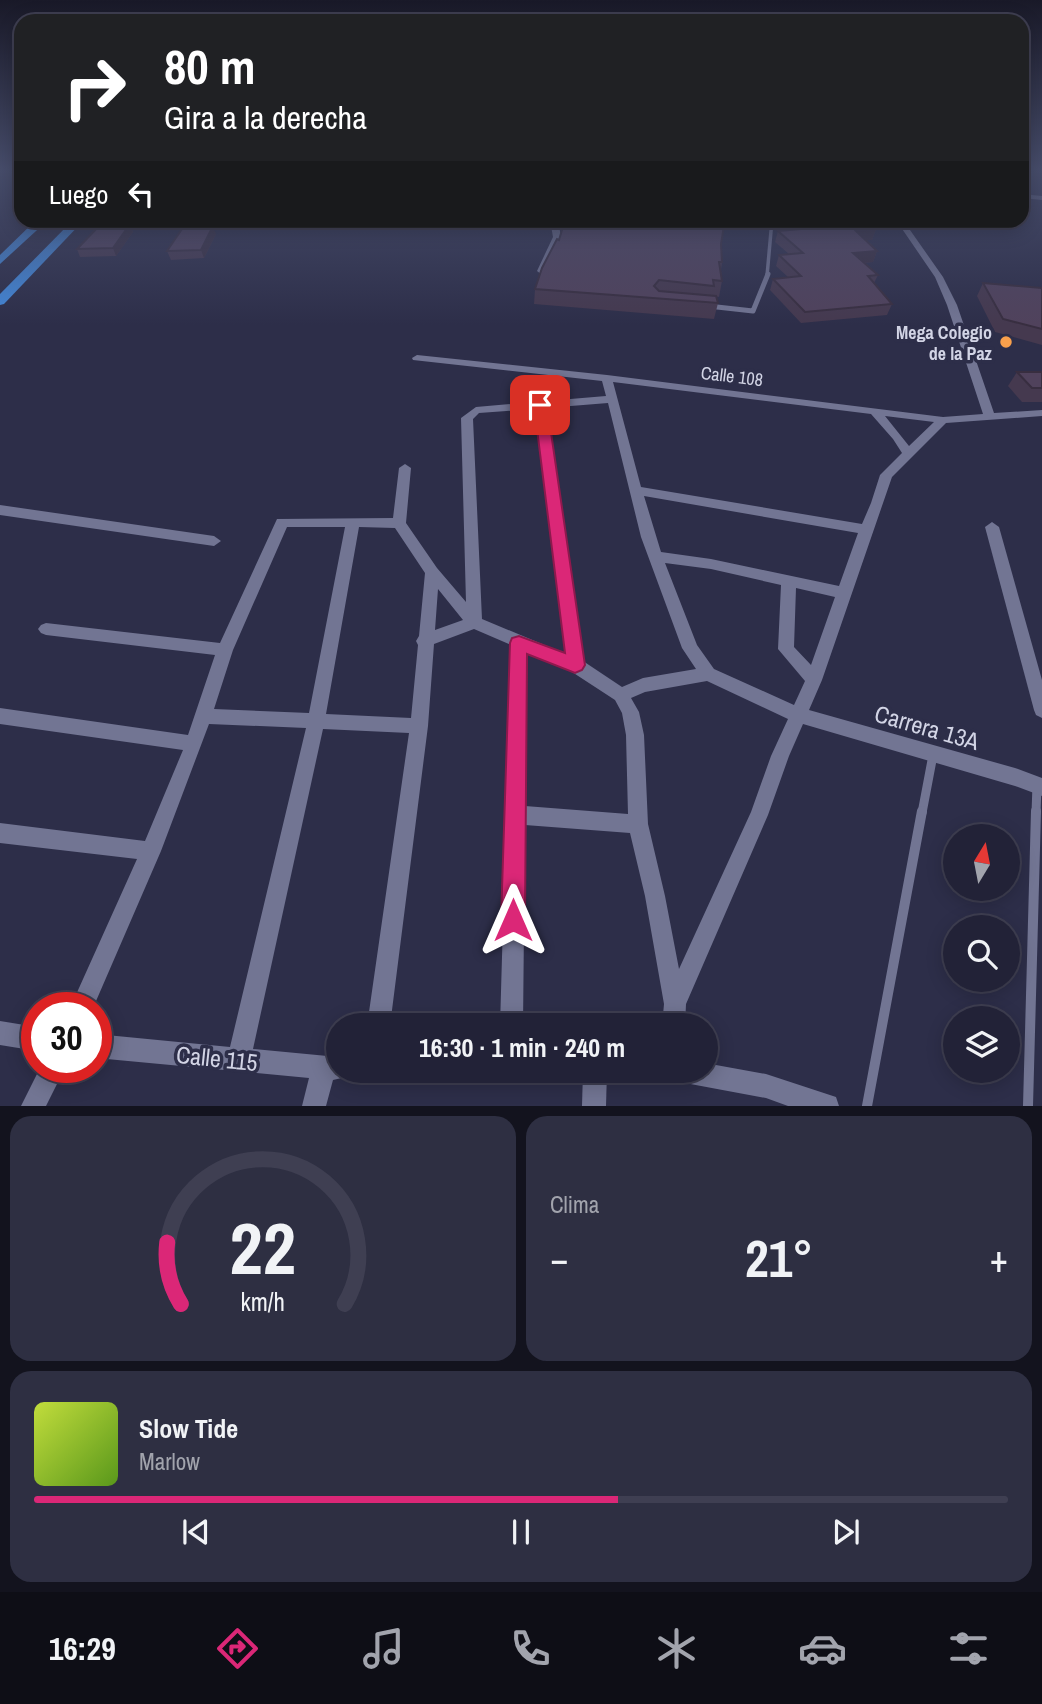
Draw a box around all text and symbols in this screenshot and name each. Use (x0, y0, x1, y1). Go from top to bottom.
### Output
text: 80 m (164, 33, 256, 99)
icon: right (49, 42, 140, 133)
text: Gira a la derecha (164, 96, 367, 139)
icon: left (122, 175, 160, 213)
text: Luego (49, 177, 108, 212)
place label: Mega Colegio de la Paz (896, 320, 993, 366)
marker: Mega Colegio de la Paz (998, 334, 1014, 350)
street label: Calle 108 (700, 360, 764, 392)
pin (510, 375, 570, 435)
icon: arrive (521, 386, 559, 424)
street label: Carrera 13A (871, 697, 984, 757)
north arrow (943, 824, 1020, 901)
map controls (943, 824, 1020, 1083)
position arrow (476, 883, 550, 957)
button: search (943, 915, 1020, 992)
speed limit sign: 30 (21, 992, 112, 1083)
button: layers (943, 1006, 1020, 1083)
text: 16:30 · 1 min · 240 m (419, 1030, 625, 1065)
street label: Calle 115 (175, 1038, 259, 1078)
text: Clima (550, 1189, 599, 1220)
text: 22 (230, 1200, 296, 1298)
text: 21° (745, 1223, 813, 1293)
text: − (550, 1233, 568, 1284)
text: + (990, 1233, 1008, 1284)
text: km/h (241, 1285, 285, 1319)
text: Slow Tide (139, 1411, 238, 1446)
text: Marlow (139, 1446, 200, 1477)
icon: previous (177, 1513, 215, 1551)
icon: pause (502, 1513, 540, 1551)
icon: next (827, 1513, 865, 1551)
icon: directions (213, 1624, 262, 1673)
icon: music (359, 1624, 408, 1673)
icon: phone (506, 1624, 555, 1673)
icon: climate (652, 1624, 701, 1673)
icon: car (798, 1624, 847, 1673)
icon: filters (944, 1624, 993, 1673)
text: 16:29 (49, 1627, 116, 1670)

